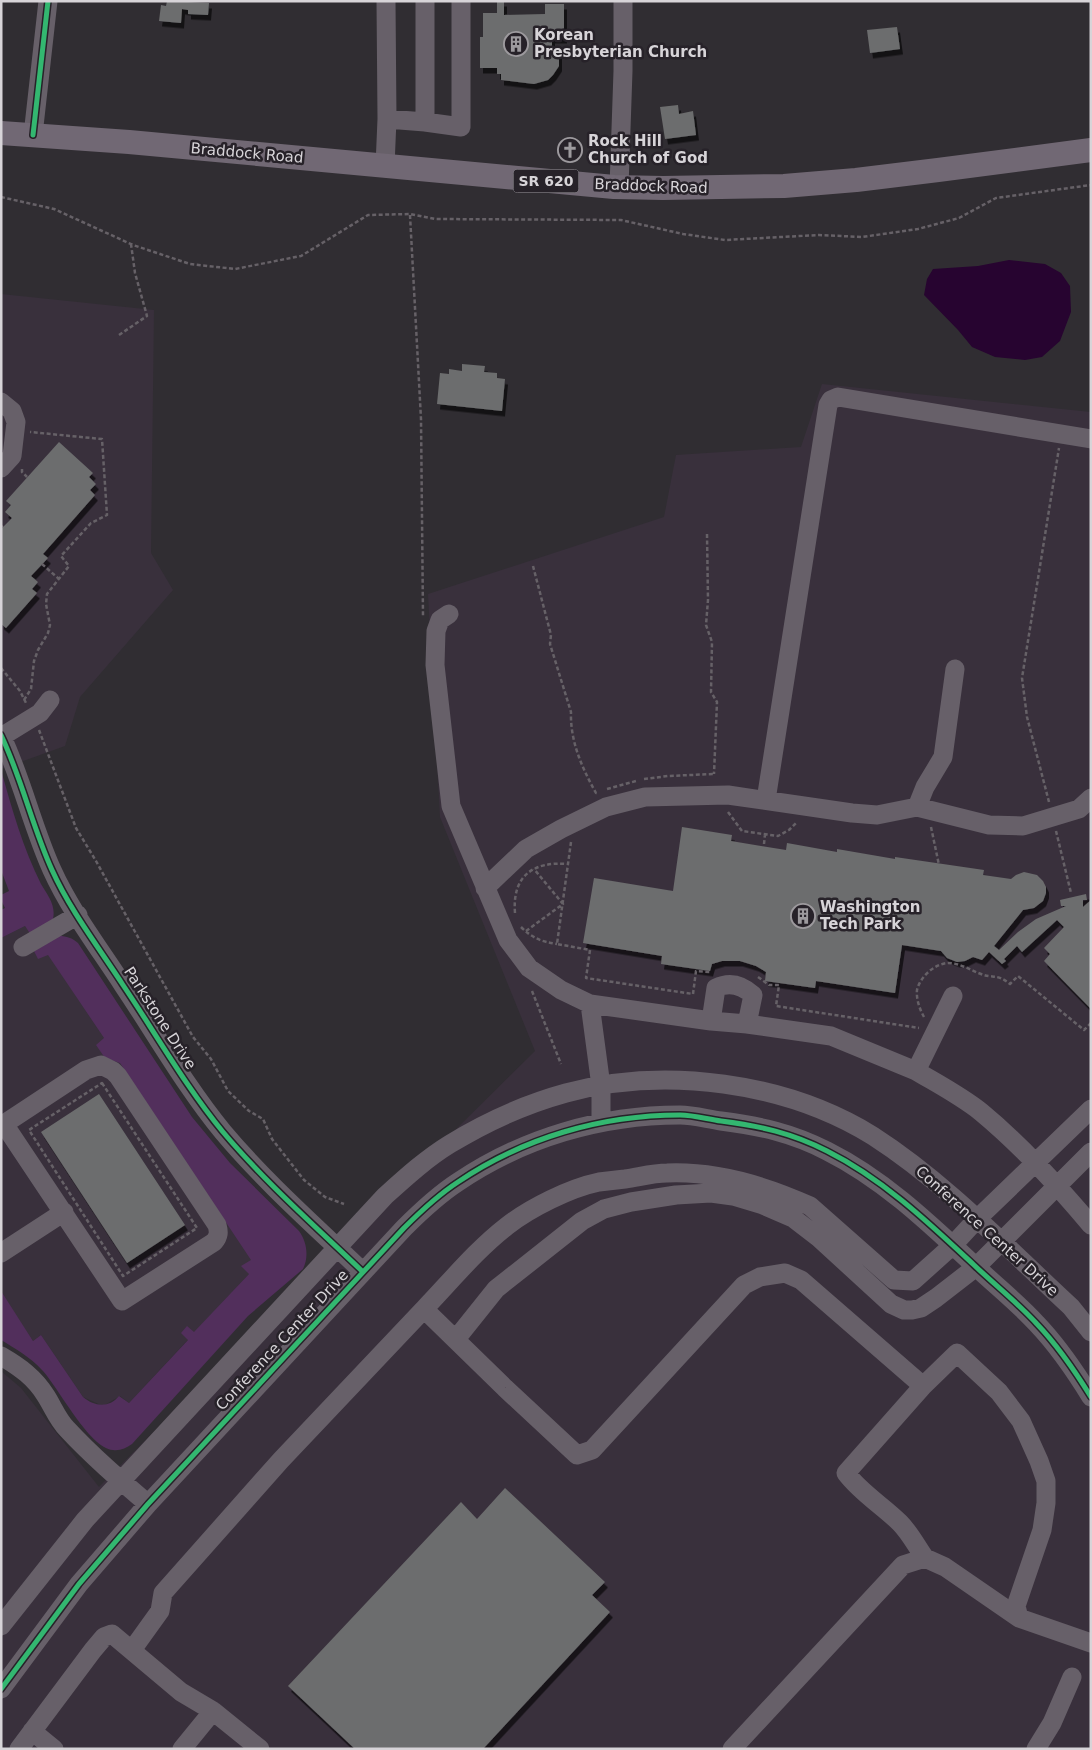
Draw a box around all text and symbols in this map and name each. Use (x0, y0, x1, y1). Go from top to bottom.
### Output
place label: Korean Presbyterian Church (534, 26, 707, 61)
building icon: Korean Presbyterian Church (503, 31, 529, 57)
place label: Rock Hill Church of God (588, 132, 708, 167)
church icon: Rock Hill Church of God (557, 137, 583, 163)
street label: Braddock Road (190, 139, 304, 167)
road number: SR 620 (514, 170, 578, 192)
street label: Braddock Road (594, 175, 708, 197)
place label: Washington Tech Park (820, 898, 920, 933)
building icon: Washington Tech Park (790, 903, 816, 929)
street label: Parkstone Drive (120, 963, 200, 1073)
street label: Conference Center Drive (912, 1162, 1062, 1300)
street label: Conference Center Drive (212, 1266, 352, 1414)

